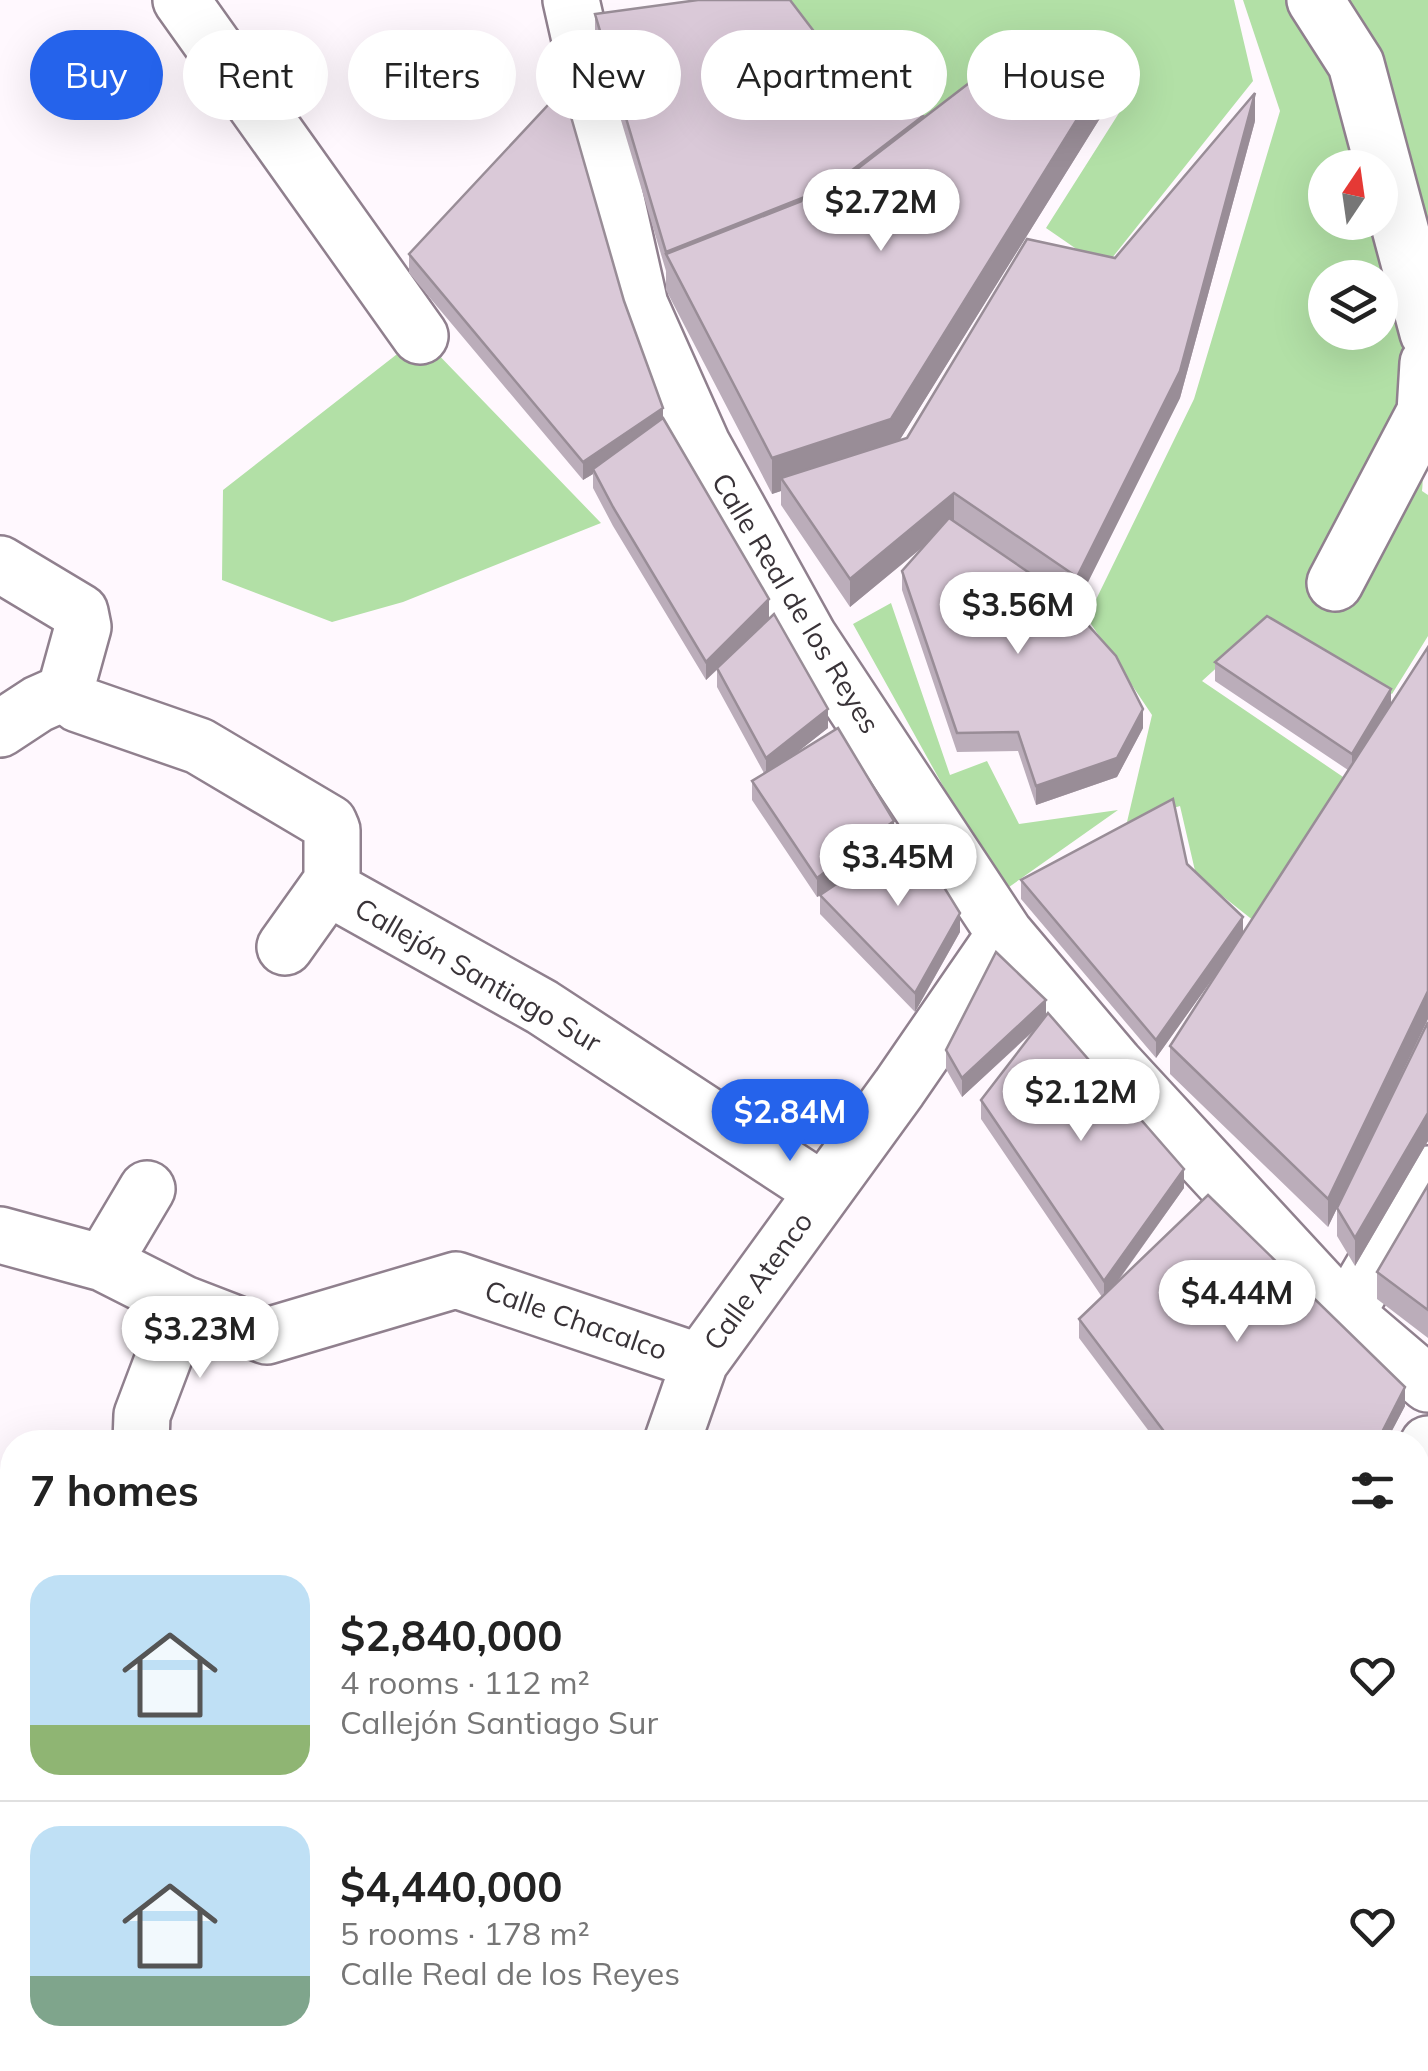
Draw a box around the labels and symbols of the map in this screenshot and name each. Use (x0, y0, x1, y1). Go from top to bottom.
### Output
north arrow (1308, 150, 1398, 240)
pin: $2.72M (800, 169, 962, 254)
street label: Calle Real de los Reyes (705, 466, 888, 739)
pin: $3.56M (937, 572, 1099, 657)
pin: $3.45M (817, 824, 979, 909)
street label: Callejón Santiago Sur (349, 890, 608, 1060)
pin: $2.12M (1000, 1059, 1162, 1144)
pin: $2.84M (709, 1079, 871, 1164)
street label: Calle Atenco (696, 1205, 820, 1357)
pin: $4.44M (1156, 1260, 1318, 1345)
street label: Calle Chacalco (480, 1272, 672, 1367)
pin: $3.23M (119, 1296, 281, 1381)

